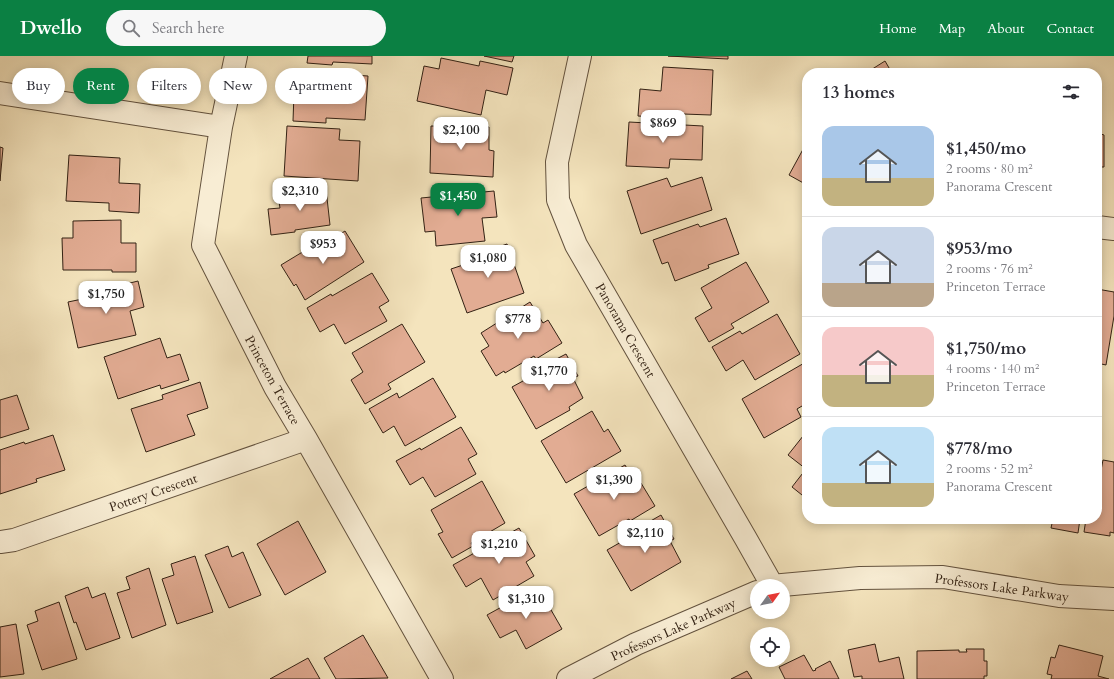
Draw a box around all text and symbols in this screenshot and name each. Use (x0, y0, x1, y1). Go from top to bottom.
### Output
search box (106, 10, 386, 46)
text: Dwello (20, 15, 82, 41)
icon: search (120, 17, 142, 39)
text: Search here (152, 18, 225, 38)
text: Home (879, 19, 917, 38)
text: Map (939, 19, 965, 38)
text: About (987, 19, 1024, 38)
text: Contact (1046, 19, 1094, 38)
chip: Buy (12, 68, 65, 104)
chip: Rent (73, 68, 129, 104)
chip: Filters (137, 68, 201, 104)
chip: New (209, 68, 267, 104)
chip: Apartment (275, 68, 366, 104)
text: 13 homes (822, 81, 895, 104)
icon: filters (1060, 81, 1082, 103)
pin: $869 (639, 110, 687, 144)
text: $869 (650, 114, 676, 132)
pin: $2,100 (428, 117, 494, 151)
text: $2,100 (442, 121, 480, 139)
text: $1,450/mo (946, 137, 1026, 160)
icon: home (854, 142, 902, 190)
text: 2 rooms · 80 m² (946, 160, 1033, 178)
pin: $2,310 (267, 178, 333, 212)
text: Panorama Crescent (946, 178, 1052, 196)
text: $2,310 (281, 182, 319, 200)
pin: $1,450 (425, 183, 491, 217)
text: $1,450 (439, 187, 477, 205)
pin: $953 (299, 231, 347, 265)
text: $953 (310, 235, 336, 253)
text: $953/mo (946, 237, 1012, 260)
icon: home (854, 243, 902, 291)
pin: $1,080 (455, 245, 521, 279)
text: $1,080 (469, 249, 507, 267)
text: 2 rooms · 76 m² (946, 260, 1033, 278)
text: Princeton Terrace (946, 278, 1046, 296)
street label: Panorama Crescent (591, 280, 660, 381)
pin: $1,750 (73, 281, 139, 315)
text: $1,750 (87, 285, 125, 303)
pin: $778 (494, 306, 542, 340)
text: $778 (505, 310, 531, 328)
street label: Princeton Terrace (240, 333, 304, 429)
text: $1,750/mo (946, 337, 1026, 360)
icon: home (854, 343, 902, 391)
pin: $1,770 (516, 358, 582, 392)
text: 4 rooms · 140 m² (946, 360, 1039, 378)
text: $1,770 (530, 362, 568, 380)
text: Princeton Terrace (946, 378, 1046, 396)
text: $778/mo (946, 437, 1012, 460)
icon: home (854, 443, 902, 491)
text: 2 rooms · 52 m² (946, 460, 1033, 478)
pin: $1,390 (581, 467, 647, 501)
street label: Pottery Crescent (107, 469, 200, 516)
text: $1,390 (595, 471, 633, 489)
text: Panorama Crescent (946, 478, 1052, 496)
pin: $2,110 (612, 520, 678, 554)
text: $2,110 (626, 524, 664, 542)
pin: $1,210 (466, 531, 532, 565)
text: $1,210 (480, 535, 518, 553)
street label: Professors Lake Parkway (934, 570, 1070, 606)
north arrow (750, 579, 790, 619)
map controls (750, 579, 790, 667)
pin: $1,310 (493, 586, 559, 620)
text: $1,310 (507, 590, 545, 608)
street label: Professors Lake Parkway (608, 594, 739, 666)
button: locate (750, 627, 790, 667)

